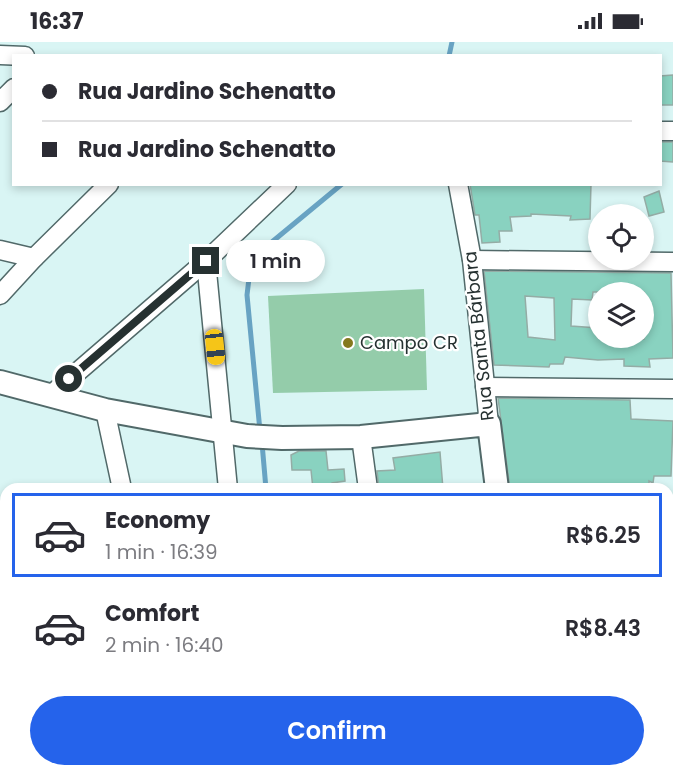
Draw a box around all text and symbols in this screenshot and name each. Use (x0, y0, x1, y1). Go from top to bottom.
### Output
text: 16:37 (30, 6, 84, 37)
text: Rua Jardino Schenatto (78, 76, 336, 107)
text: Rua Jardino Schenatto (78, 134, 336, 165)
map controls (588, 204, 654, 348)
button: locate (588, 204, 654, 270)
callout: 1 min (227, 240, 326, 282)
route end (192, 247, 219, 274)
text: 1 min (250, 247, 301, 275)
street label: Rua Santa Bárbara (457, 250, 500, 422)
button: layers (588, 282, 654, 348)
car (204, 328, 226, 366)
place label: Campo CR (360, 330, 458, 355)
marker: Campo CR (341, 336, 355, 350)
route start (55, 365, 82, 392)
text: Economy (105, 505, 210, 536)
icon: car (33, 508, 87, 562)
text: R$6.25 (566, 520, 641, 551)
text: 1 min · 16:39 (105, 538, 218, 566)
text: Comfort (105, 598, 199, 629)
icon: car (33, 601, 87, 655)
text: R$8.43 (565, 613, 641, 644)
text: 2 min · 16:40 (105, 631, 224, 659)
button: Confirm (30, 696, 644, 765)

